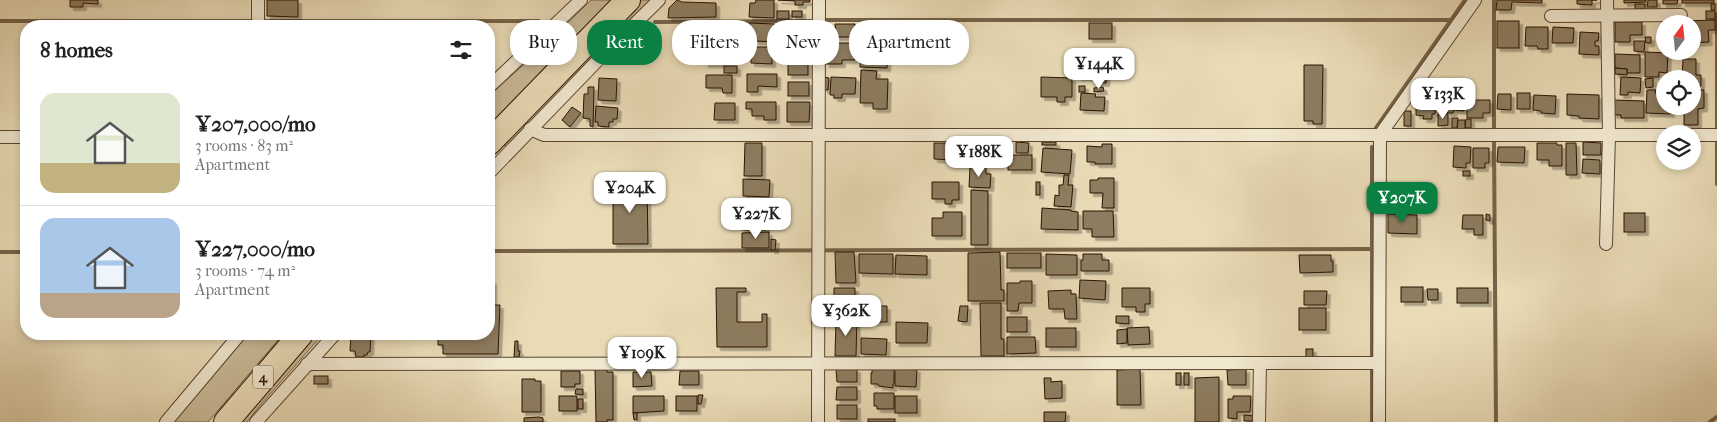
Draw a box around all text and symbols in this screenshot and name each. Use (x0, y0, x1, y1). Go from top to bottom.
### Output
north arrow (1656, 15, 1701, 60)
map controls (1656, 15, 1701, 170)
chip: Buy (510, 20, 577, 65)
chip: Rent (587, 20, 662, 65)
chip: Filters (672, 20, 757, 65)
chip: New (767, 20, 839, 65)
chip: Apartment (849, 20, 969, 65)
icon: filters (447, 36, 475, 64)
text: 8 homes (40, 38, 113, 62)
pin: ¥144K (1064, 48, 1134, 90)
text: ¥144K (1075, 54, 1123, 73)
button: locate (1656, 70, 1701, 115)
pin: ¥133K (1408, 78, 1478, 120)
text: ¥133K (1422, 84, 1464, 103)
text: ¥207,000/mo (195, 112, 316, 136)
icon: home (80, 113, 140, 173)
button: layers (1656, 125, 1701, 170)
text: 3 rooms · 83 m² (195, 136, 293, 155)
pin: ¥188K (944, 136, 1014, 178)
text: ¥188K (956, 142, 1002, 161)
text: Apartment (195, 155, 270, 174)
pin: ¥204K (595, 172, 665, 214)
text: ¥204K (605, 178, 655, 197)
pin: ¥207K (1367, 182, 1437, 224)
text: ¥207K (1378, 188, 1426, 207)
pin: ¥227K (721, 198, 791, 240)
text: ¥227K (732, 204, 780, 223)
text: ¥227,000/mo (195, 237, 315, 261)
icon: home (80, 238, 140, 298)
text: 3 rooms · 74 m² (195, 261, 295, 280)
text: Apartment (195, 280, 270, 299)
pin: ¥362K (811, 294, 881, 337)
text: ¥362K (822, 301, 870, 320)
pin: ¥109K (607, 336, 677, 379)
text: ¥109K (619, 343, 665, 362)
road number: 4 (253, 366, 273, 388)

